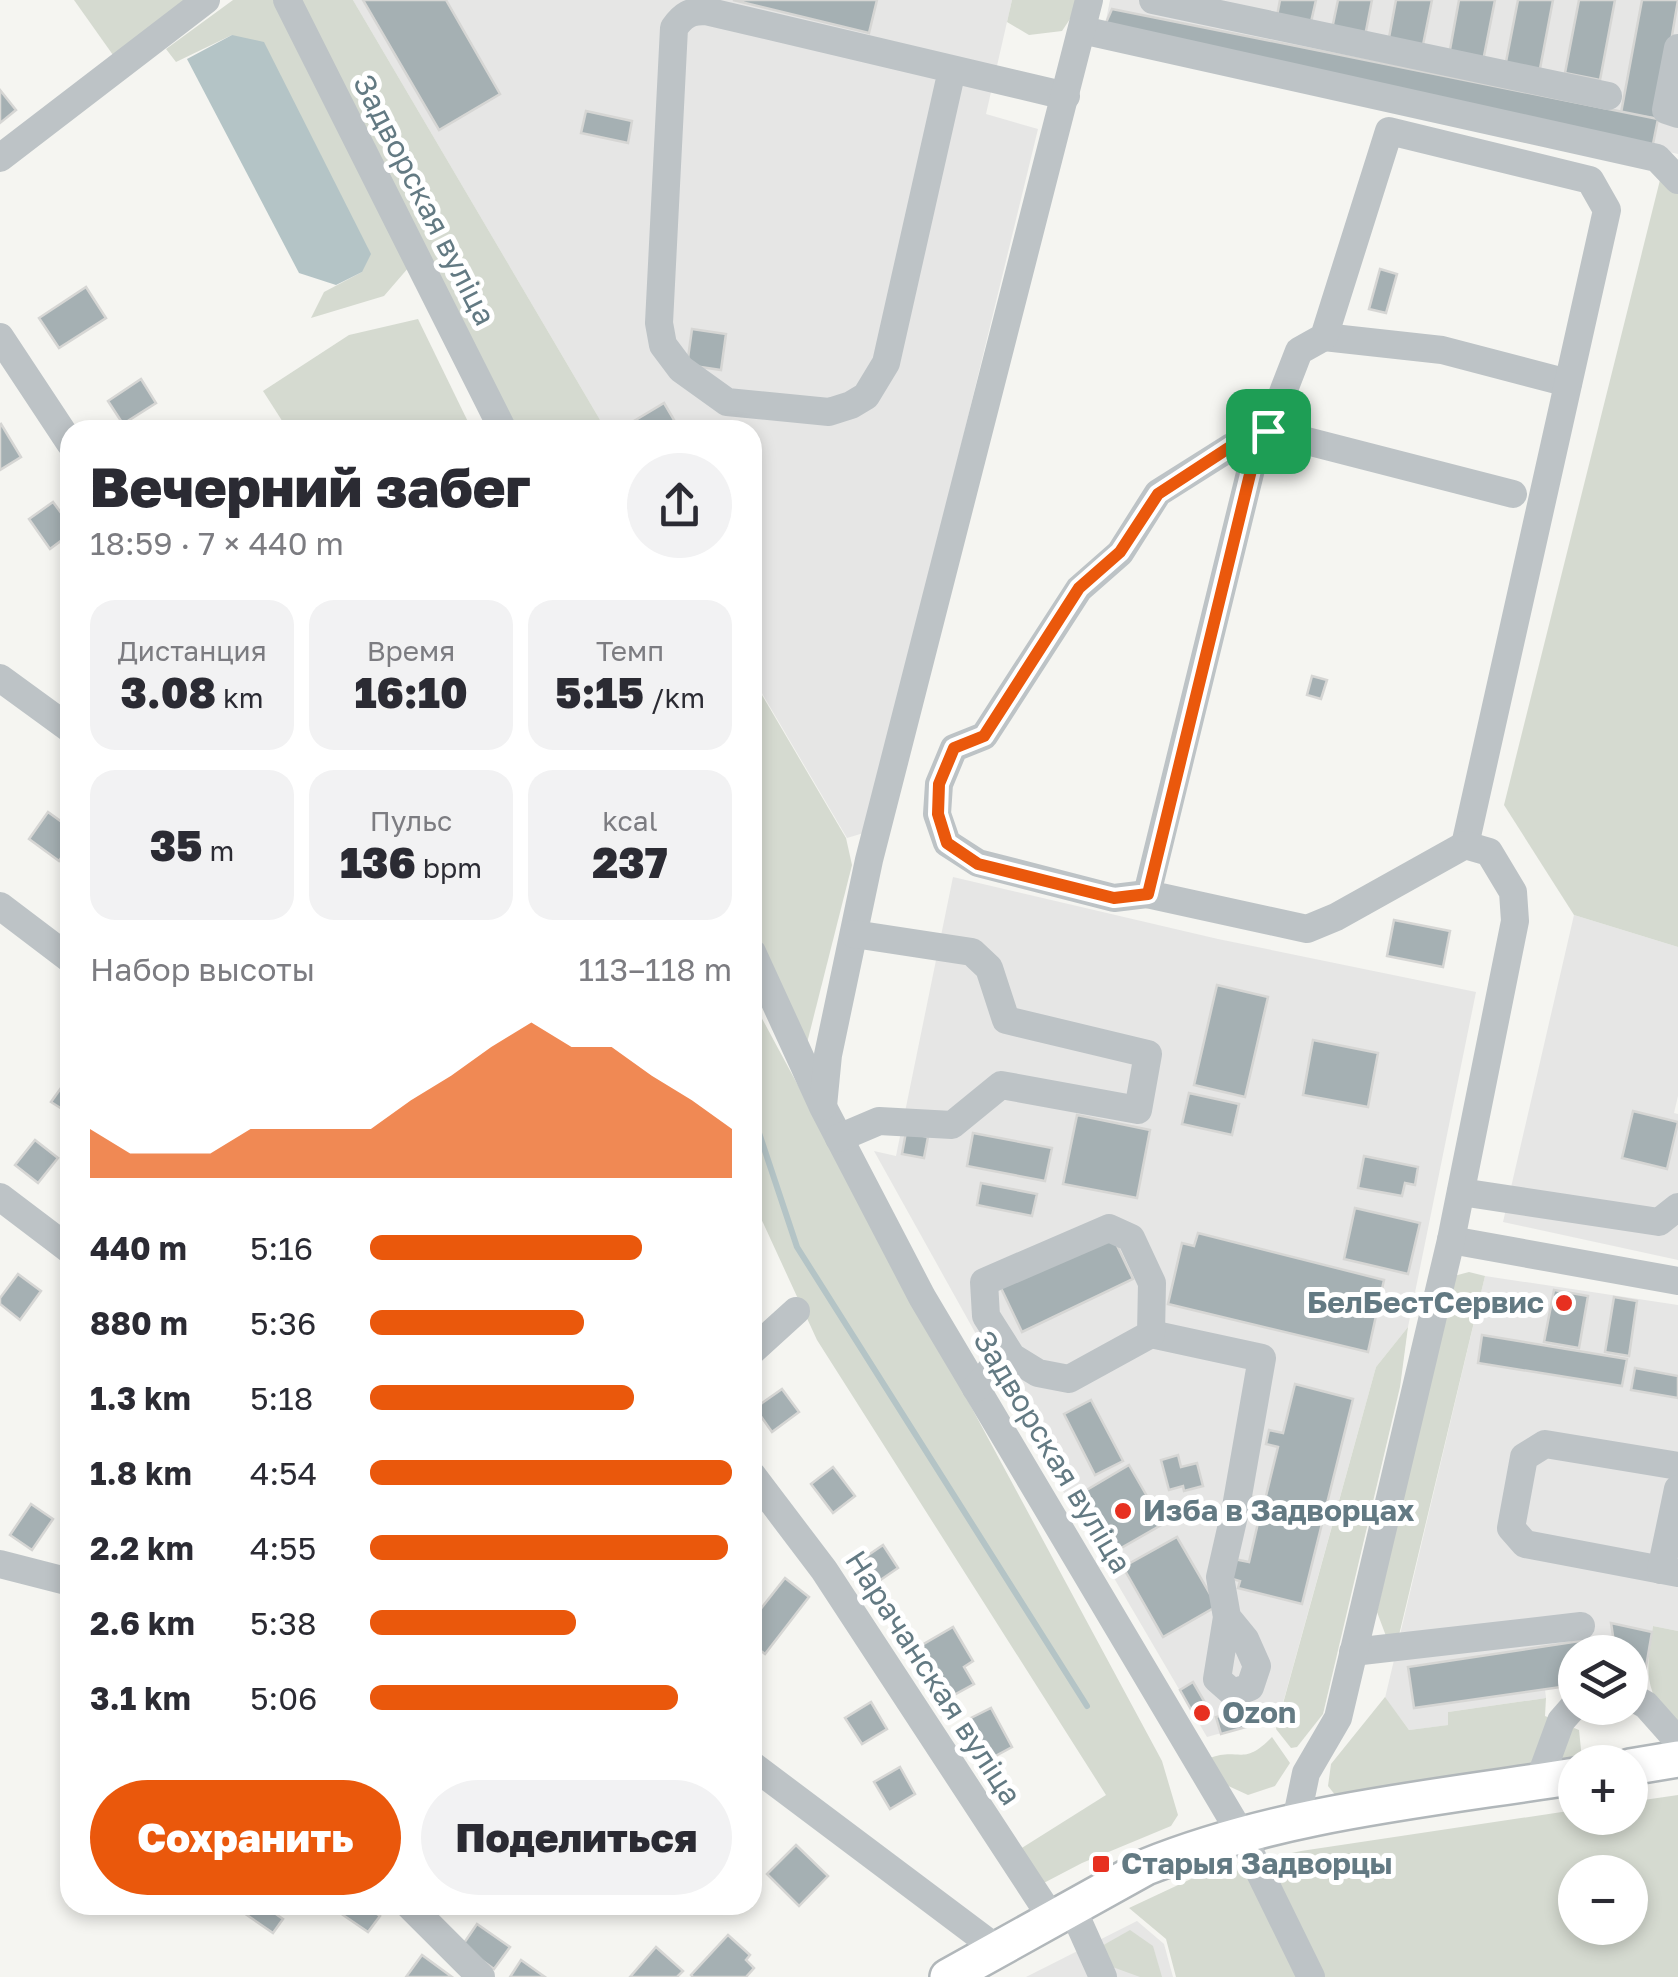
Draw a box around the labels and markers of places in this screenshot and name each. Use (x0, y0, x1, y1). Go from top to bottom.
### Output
pin (1226, 389, 1311, 474)
place label: БелБестСервис (1307, 1284, 1544, 1320)
marker: БелБестСервис (1553, 1292, 1575, 1314)
place label: Изба в Задворцах (1143, 1492, 1415, 1528)
marker: Изба в Задворцах (1112, 1500, 1134, 1522)
place label: Ozon (1222, 1694, 1296, 1730)
marker: Ozon (1191, 1702, 1213, 1724)
place label: Старыя Задворцы (1121, 1845, 1393, 1881)
marker: Старыя Задворцы (1090, 1853, 1112, 1875)

